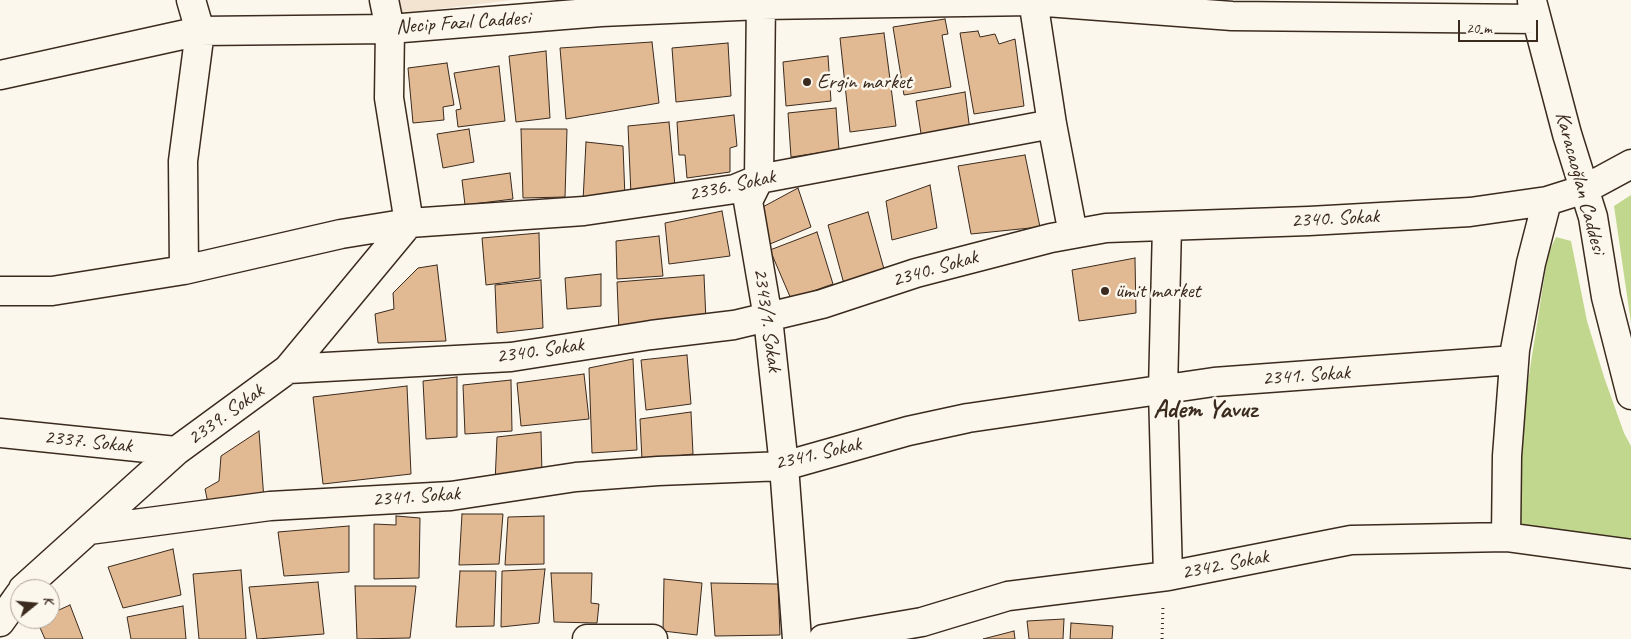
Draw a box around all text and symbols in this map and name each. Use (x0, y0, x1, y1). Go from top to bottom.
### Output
street label: Necip Fazıl Caddesi (395, 6, 531, 40)
scale bar (1461, 10, 1541, 42)
text: 20 m (1466, 19, 1492, 38)
place label: Ergin market (817, 69, 912, 95)
marker: Ergin market (801, 76, 813, 88)
street label: Karacaoğlan Caddesi (1549, 109, 1611, 257)
street label: 2336. Sokak (686, 165, 778, 207)
street label: 2340. Sokak (1290, 204, 1380, 234)
street label: 2340. Sokak (889, 245, 981, 293)
street label: 2343/1. Sokak (747, 266, 787, 374)
place label: ümit market (1115, 278, 1200, 304)
marker: ümit market (1099, 285, 1111, 297)
street label: 2340. Sokak (495, 332, 585, 370)
street label: 2341. Sokak (1261, 360, 1351, 392)
street label: 2339. Sokak (183, 379, 269, 451)
district label: Adem Yavuz (1153, 394, 1257, 426)
street label: 2337. Sokak (43, 425, 133, 459)
street label: 2341. Sokak (772, 432, 864, 476)
street label: 2341. Sokak (371, 481, 461, 513)
street label: 2342. Sokak (1179, 544, 1271, 586)
north arrow (10, 579, 60, 629)
text: K (40, 594, 58, 606)

